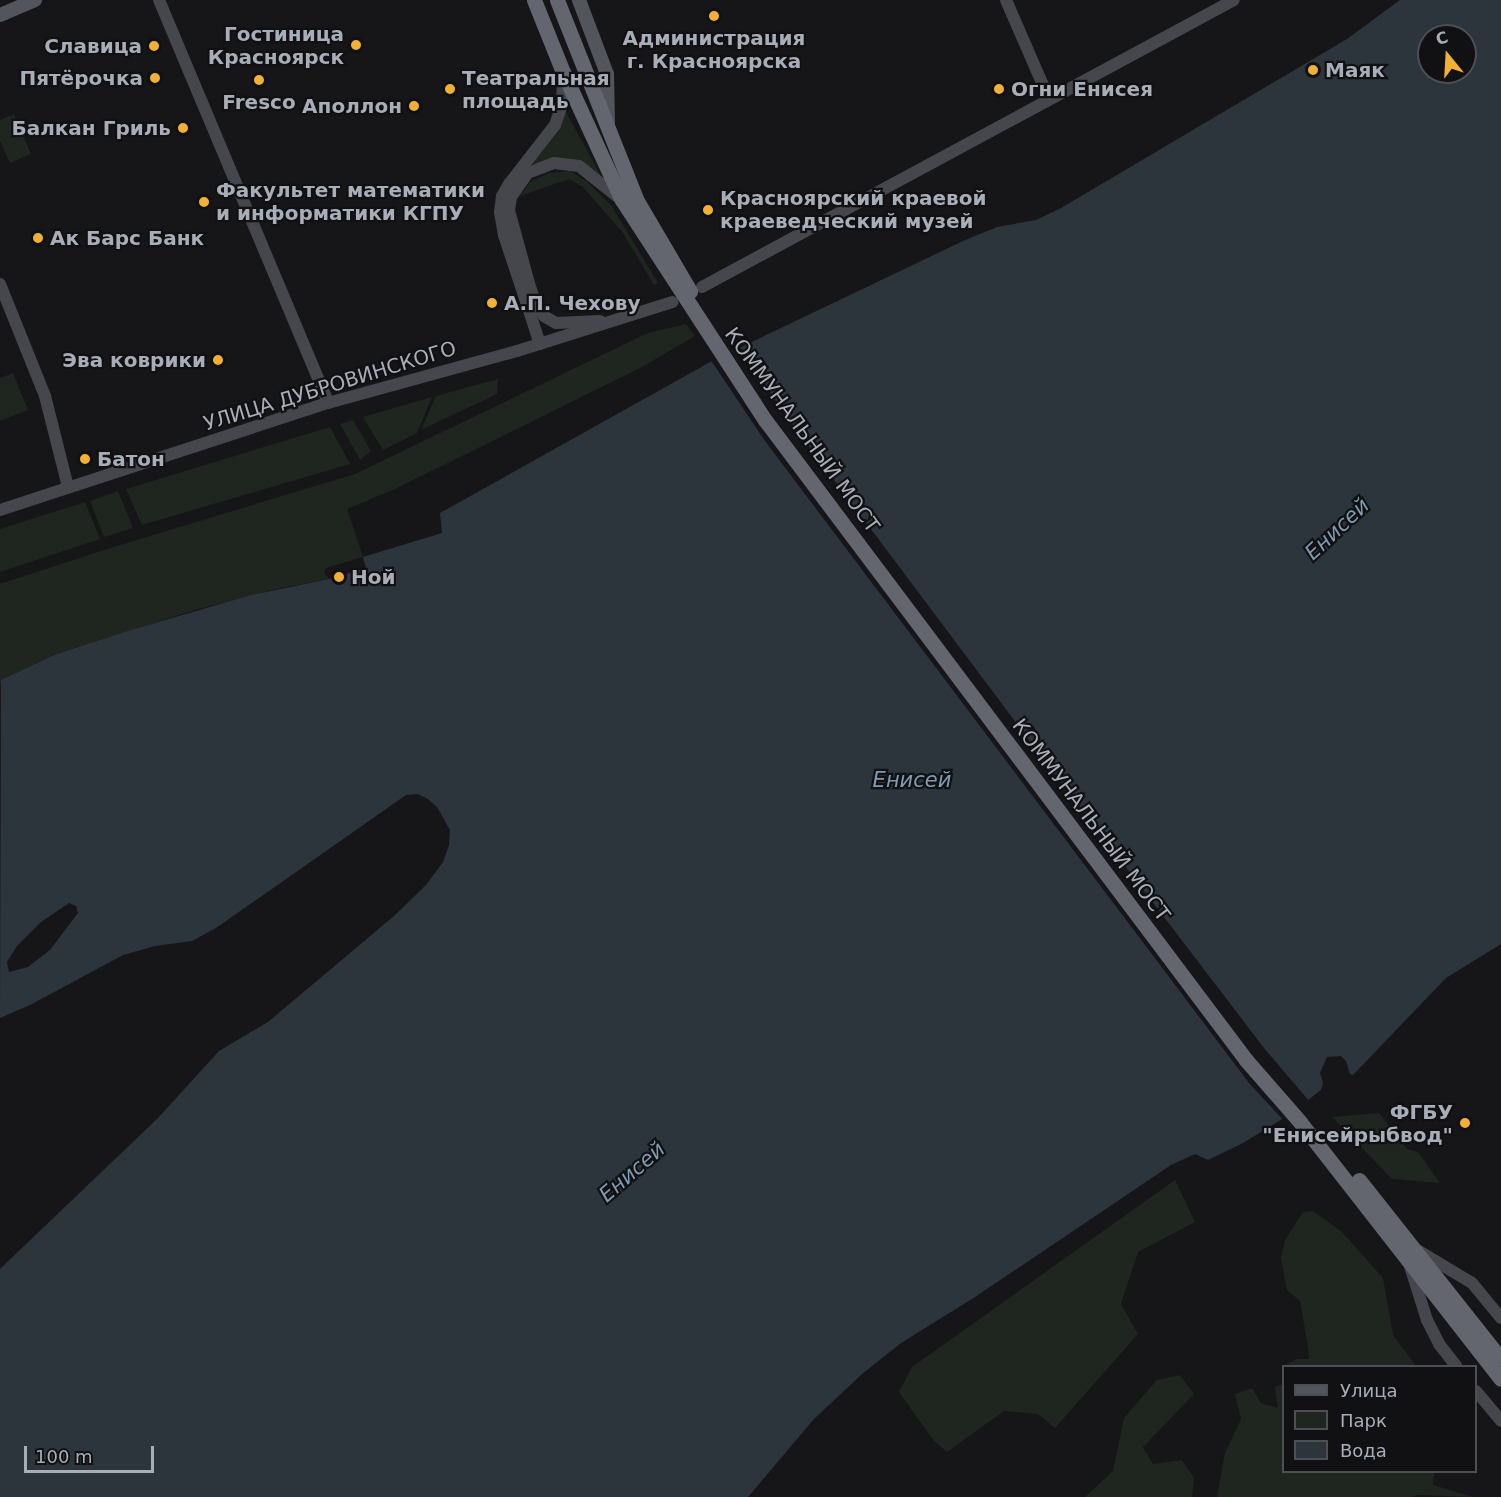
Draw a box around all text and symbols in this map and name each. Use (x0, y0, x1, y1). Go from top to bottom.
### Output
marker: Администрация г. Красноярска (707, 9, 721, 23)
place label: Гостиница Красноярск (208, 22, 344, 69)
north arrow (1417, 24, 1477, 84)
place label: Администрация г. Красноярска (623, 26, 805, 73)
text: С (1433, 27, 1450, 49)
place label: Славица (44, 34, 142, 58)
marker: Гостиница Красноярск (349, 38, 363, 52)
marker: Славица (147, 39, 161, 53)
place label: Маяк (1325, 58, 1385, 82)
marker: Маяк (1306, 63, 1320, 77)
place label: Пятёрочка (19, 66, 143, 90)
place label: Театральная площадь (462, 66, 610, 113)
marker: Пятёрочка (148, 71, 162, 85)
marker: Fresco (252, 73, 266, 87)
place label: Огни Енисея (1011, 77, 1153, 101)
marker: Театральная площадь (443, 82, 457, 96)
marker: Огни Енисея (992, 82, 1006, 96)
place label: Fresco (222, 90, 296, 114)
place label: Аполлон (302, 94, 402, 118)
marker: Аполлон (407, 99, 421, 113)
place label: Балкан Гриль (11, 116, 171, 140)
marker: Балкан Гриль (176, 121, 190, 135)
place label: Факультет математики и информатики КГПУ (216, 178, 485, 225)
place label: Красноярский краевой краеведческий музей (720, 186, 987, 233)
marker: Факультет математики и информатики КГПУ (197, 195, 211, 209)
marker: Красноярский краевой краеведческий музей (701, 203, 715, 217)
place label: Ак Барс Банк (50, 226, 204, 250)
marker: Ак Барс Банк (31, 231, 45, 245)
place label: А.П. Чехову (504, 291, 640, 315)
marker: А.П. Чехову (485, 296, 499, 310)
street label: КОММУНАЛЬНЫЙ МОСТ (720, 323, 884, 537)
street label: УЛИЦА ДУБРОВИНСКОГО (201, 336, 459, 436)
place label: Эва коврики (62, 348, 206, 372)
marker: Эва коврики (211, 353, 225, 367)
place label: Батон (97, 447, 165, 471)
marker: Батон (78, 452, 92, 466)
water label: Енисей (1300, 493, 1374, 565)
place label: Ной (351, 565, 395, 589)
marker: Ной (332, 570, 346, 584)
street label: КОММУНАЛЬНЫЙ МОСТ (1007, 714, 1175, 926)
water label: Енисей (873, 767, 951, 793)
place label: ФГБУ "Енисейрыбвод" (1262, 1100, 1453, 1147)
marker: ФГБУ "Енисейрыбвод" (1458, 1116, 1472, 1130)
water label: Енисей (594, 1137, 670, 1207)
legend (1282, 1365, 1477, 1473)
text: Улица (1340, 1380, 1397, 1401)
text: Парк (1340, 1410, 1387, 1431)
scale bar (27, 1434, 158, 1472)
text: Вода (1340, 1440, 1387, 1461)
text: 100 m (35, 1446, 93, 1467)

